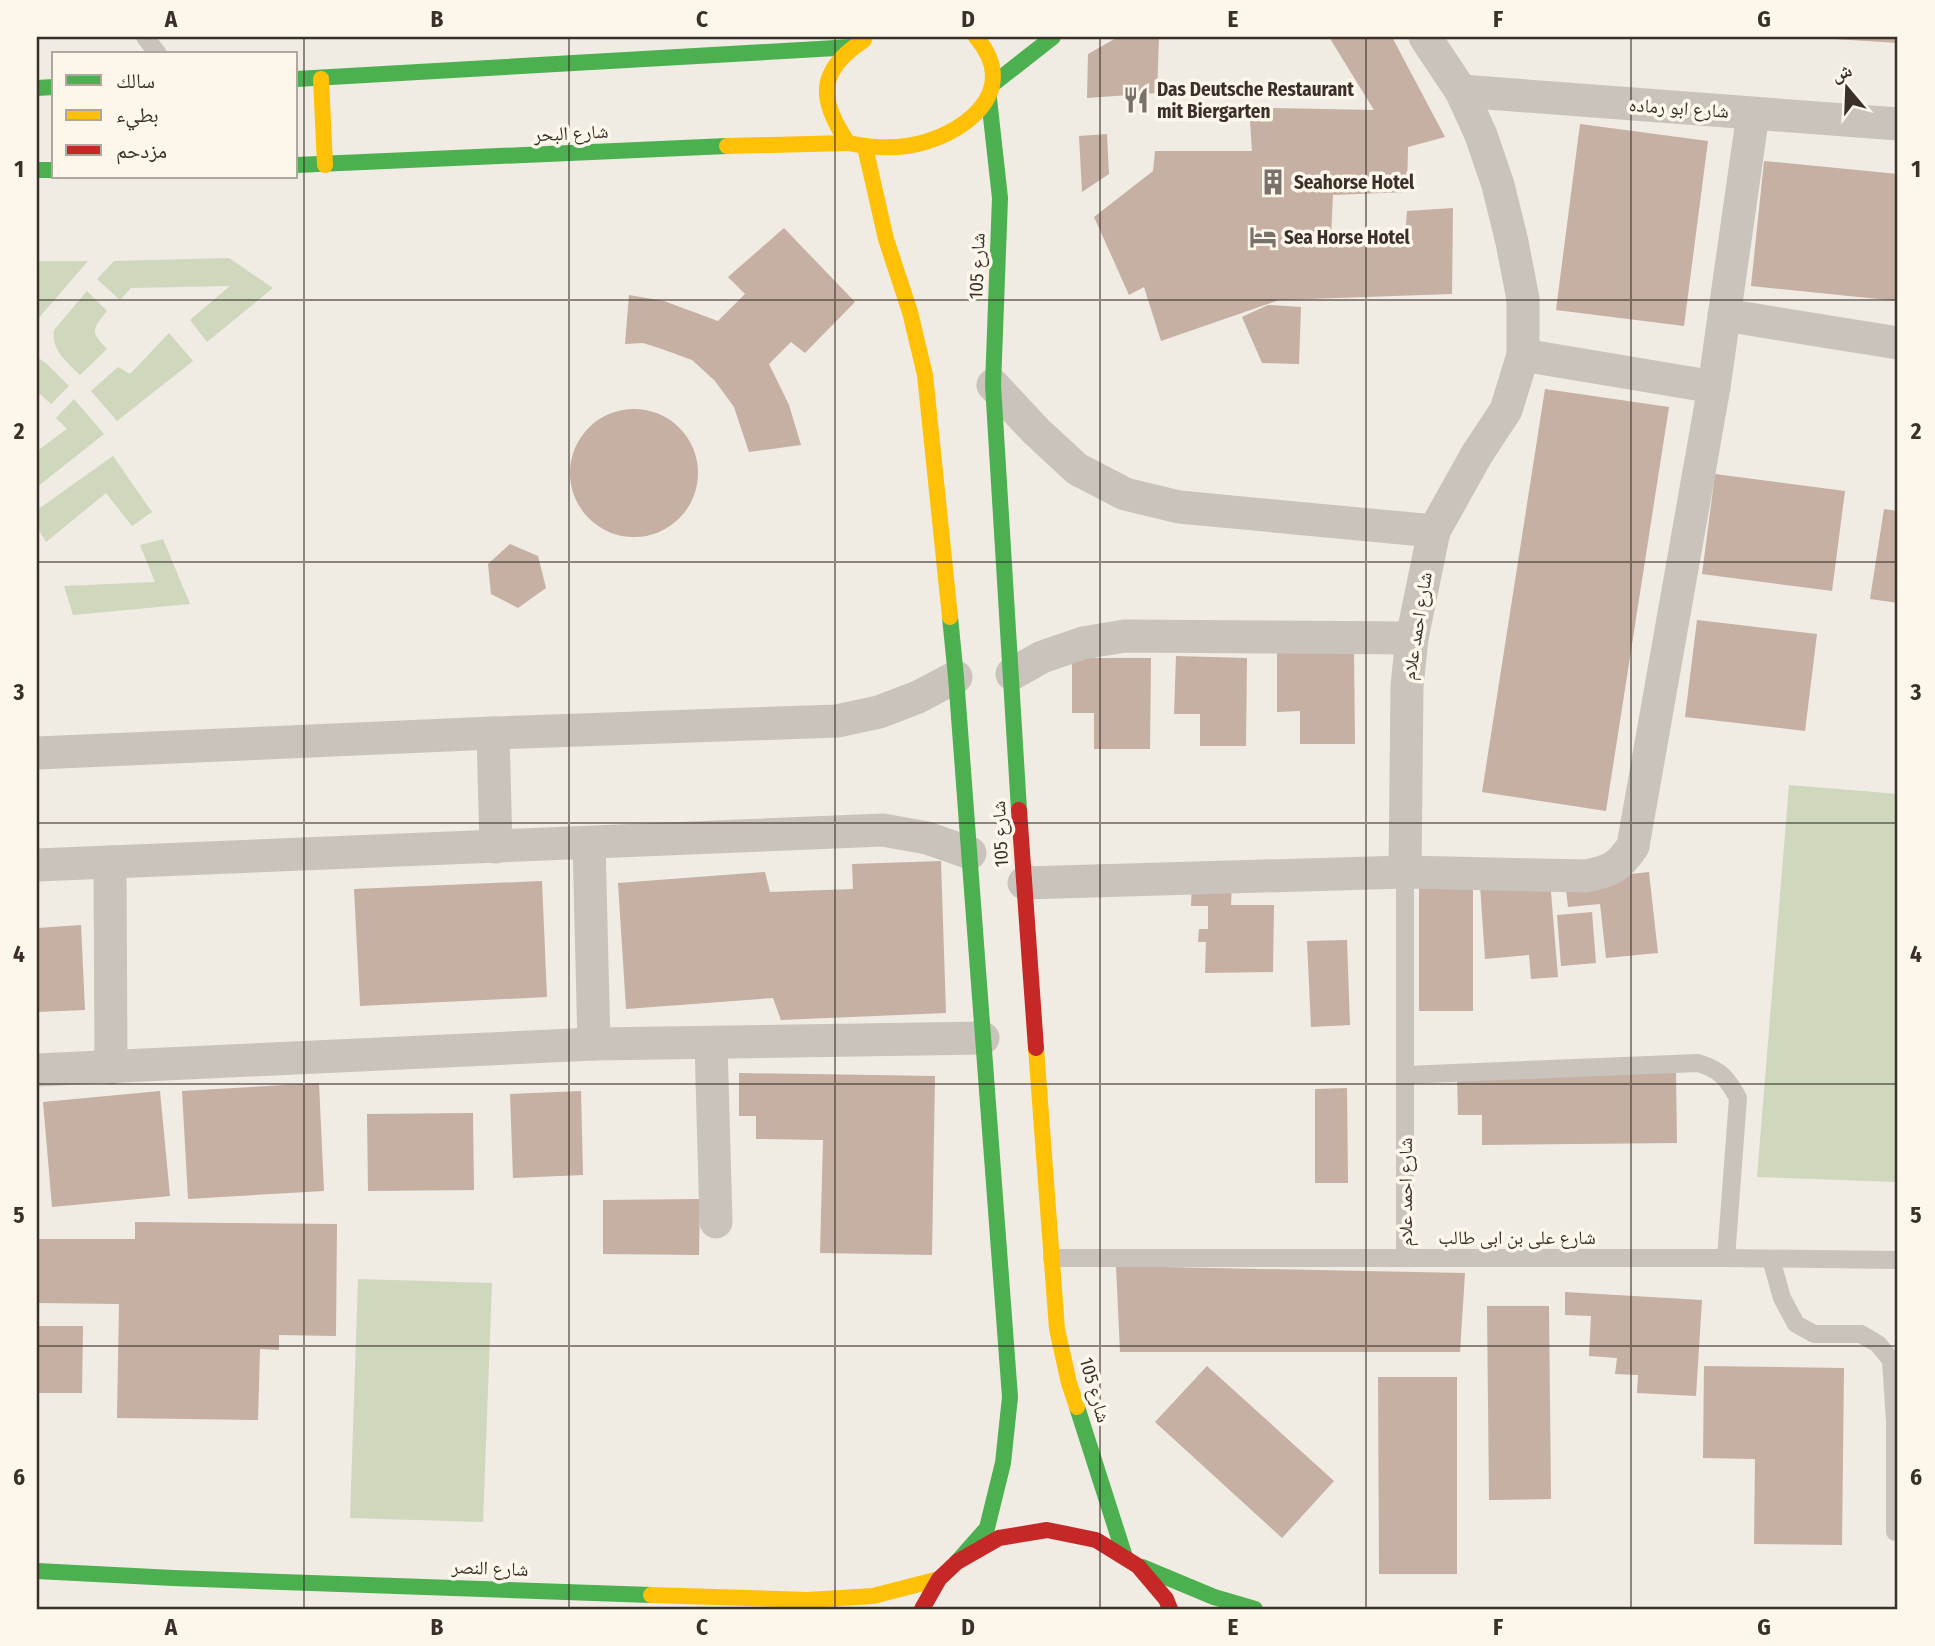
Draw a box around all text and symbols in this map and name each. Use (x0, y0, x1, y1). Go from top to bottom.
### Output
text: A (164, 5, 178, 33)
text: B (431, 5, 444, 33)
text: C (696, 5, 708, 33)
text: D (961, 5, 975, 33)
text: E (1228, 5, 1239, 33)
text: F (1493, 5, 1503, 33)
text: G (1757, 5, 1771, 33)
legend (52, 52, 298, 178)
north arrow (1812, 52, 1882, 122)
text: ش (1828, 58, 1855, 87)
text: سالك (116, 68, 155, 94)
place label: Das Deutsche Restaurant mit Biergarten (1157, 78, 1354, 123)
restaurant icon: Das Deutsche Restaurant mit Biergarten (1121, 85, 1151, 115)
street label: شارع ابو رماده (1628, 93, 1730, 123)
text: بطيء (116, 102, 159, 131)
street label: شارع البحر (532, 120, 609, 146)
text: مزدحم (116, 138, 167, 165)
text: 1 (14, 155, 24, 183)
text: 1 (1911, 155, 1921, 183)
building icon: Seahorse Hotel (1258, 167, 1288, 197)
place label: Seahorse Hotel (1294, 171, 1415, 194)
hotel icon: Sea Horse Hotel (1248, 222, 1278, 252)
place label: Sea Horse Hotel (1284, 226, 1411, 249)
street label: شارع 105 (964, 232, 990, 300)
text: 2 (13, 417, 25, 445)
text: 2 (1910, 417, 1922, 445)
street label: شارع احمد علام (1397, 570, 1439, 682)
text: 3 (13, 678, 25, 706)
text: 3 (1910, 678, 1922, 706)
street label: شارع 105 (987, 800, 1013, 868)
text: 4 (13, 940, 25, 968)
text: 4 (1910, 940, 1922, 968)
street label: شارع احمد علام (1394, 1138, 1419, 1246)
text: 5 (13, 1201, 25, 1229)
text: 5 (1910, 1201, 1922, 1229)
street label: شارع على بن ابى طالب (1438, 1226, 1596, 1249)
street label: شارع 105 (1075, 1355, 1115, 1425)
text: 6 (13, 1463, 25, 1491)
text: 6 (1910, 1463, 1922, 1491)
street label: شارع النصر (450, 1555, 529, 1581)
text: A (164, 1613, 178, 1641)
text: B (431, 1613, 444, 1641)
text: C (696, 1613, 708, 1641)
text: D (961, 1613, 975, 1641)
text: E (1228, 1613, 1239, 1641)
text: F (1493, 1613, 1503, 1641)
text: G (1757, 1613, 1771, 1641)

